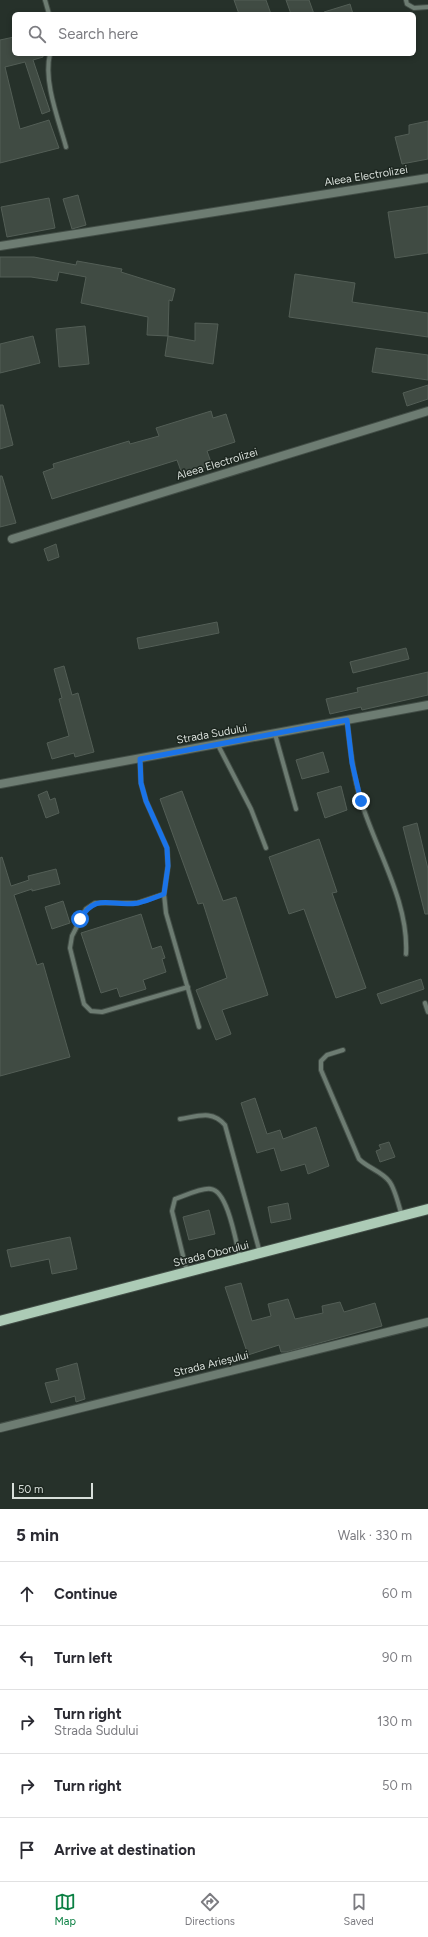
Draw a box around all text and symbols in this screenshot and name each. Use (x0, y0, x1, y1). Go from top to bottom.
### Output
search box (12, 12, 416, 56)
icon: search (26, 23, 48, 45)
text: Search here (58, 25, 138, 43)
street label: Aleea Electrolizei (323, 163, 409, 189)
street label: Aleea Electrolizei (175, 445, 259, 483)
street label: Strada Sudului (176, 721, 248, 747)
route end (352, 792, 370, 810)
route start (71, 910, 89, 928)
street label: Strada Oborului (172, 1238, 250, 1270)
street label: Strada Arieșului (172, 1348, 250, 1380)
scale bar (12, 1481, 93, 1500)
text: 50 m (18, 1483, 43, 1496)
text: 5 min (16, 1525, 59, 1545)
text: Walk · 330 m (338, 1528, 412, 1543)
icon: ahead (16, 1583, 38, 1605)
text: Continue (54, 1585, 117, 1603)
text: 60 m (382, 1586, 412, 1601)
icon: left (16, 1647, 38, 1669)
text: Turn left (54, 1649, 112, 1667)
text: 90 m (382, 1650, 412, 1665)
text: Turn right (54, 1705, 122, 1723)
icon: right (16, 1711, 38, 1733)
text: 130 m (377, 1714, 412, 1729)
text: Strada Sudului (54, 1723, 139, 1738)
icon: right (16, 1775, 38, 1797)
text: Turn right (54, 1777, 122, 1795)
text: 50 m (382, 1778, 412, 1793)
icon: arrive (16, 1839, 38, 1861)
text: Arrive at destination (54, 1841, 195, 1859)
tab: Map (54, 1891, 76, 1928)
tab: Directions (185, 1891, 235, 1928)
tab: Saved (343, 1891, 374, 1928)

